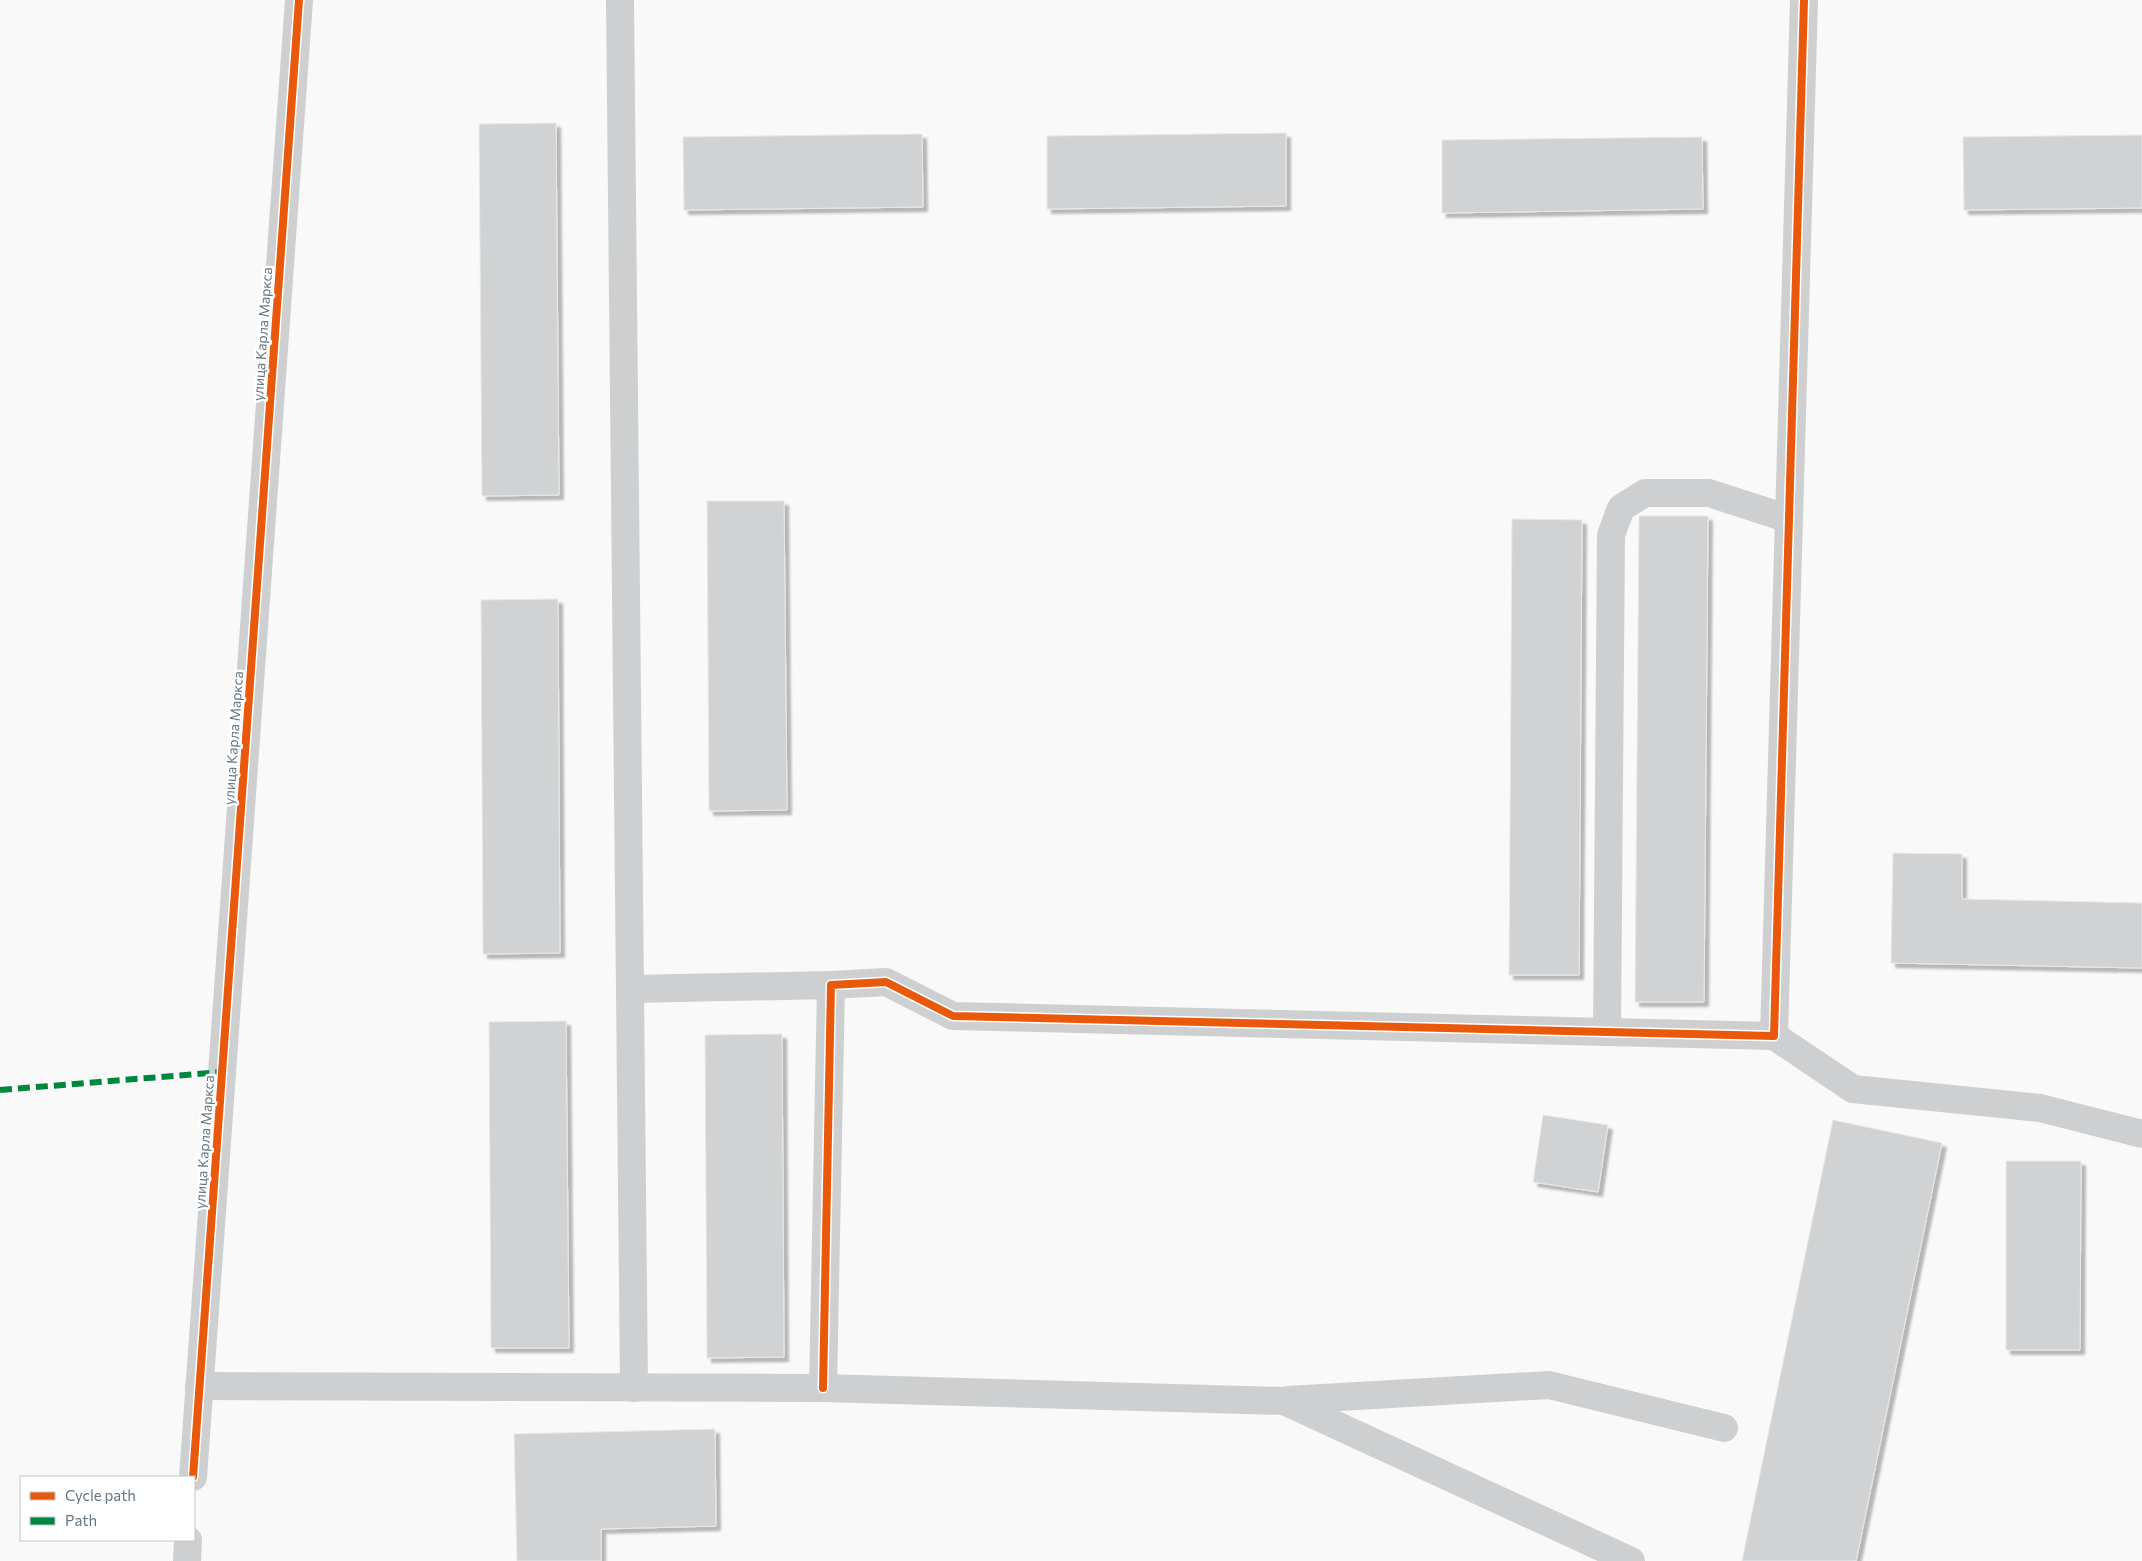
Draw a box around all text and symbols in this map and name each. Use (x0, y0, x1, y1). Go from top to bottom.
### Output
street label: улица Карла Маркса (249, 267, 275, 401)
street label: улица Карла Маркса (220, 671, 246, 805)
street label: улица Карла Маркса (191, 1075, 217, 1209)
legend (20, 1476, 195, 1541)
text: Cycle path (65, 1486, 136, 1504)
text: Path (65, 1511, 97, 1529)

